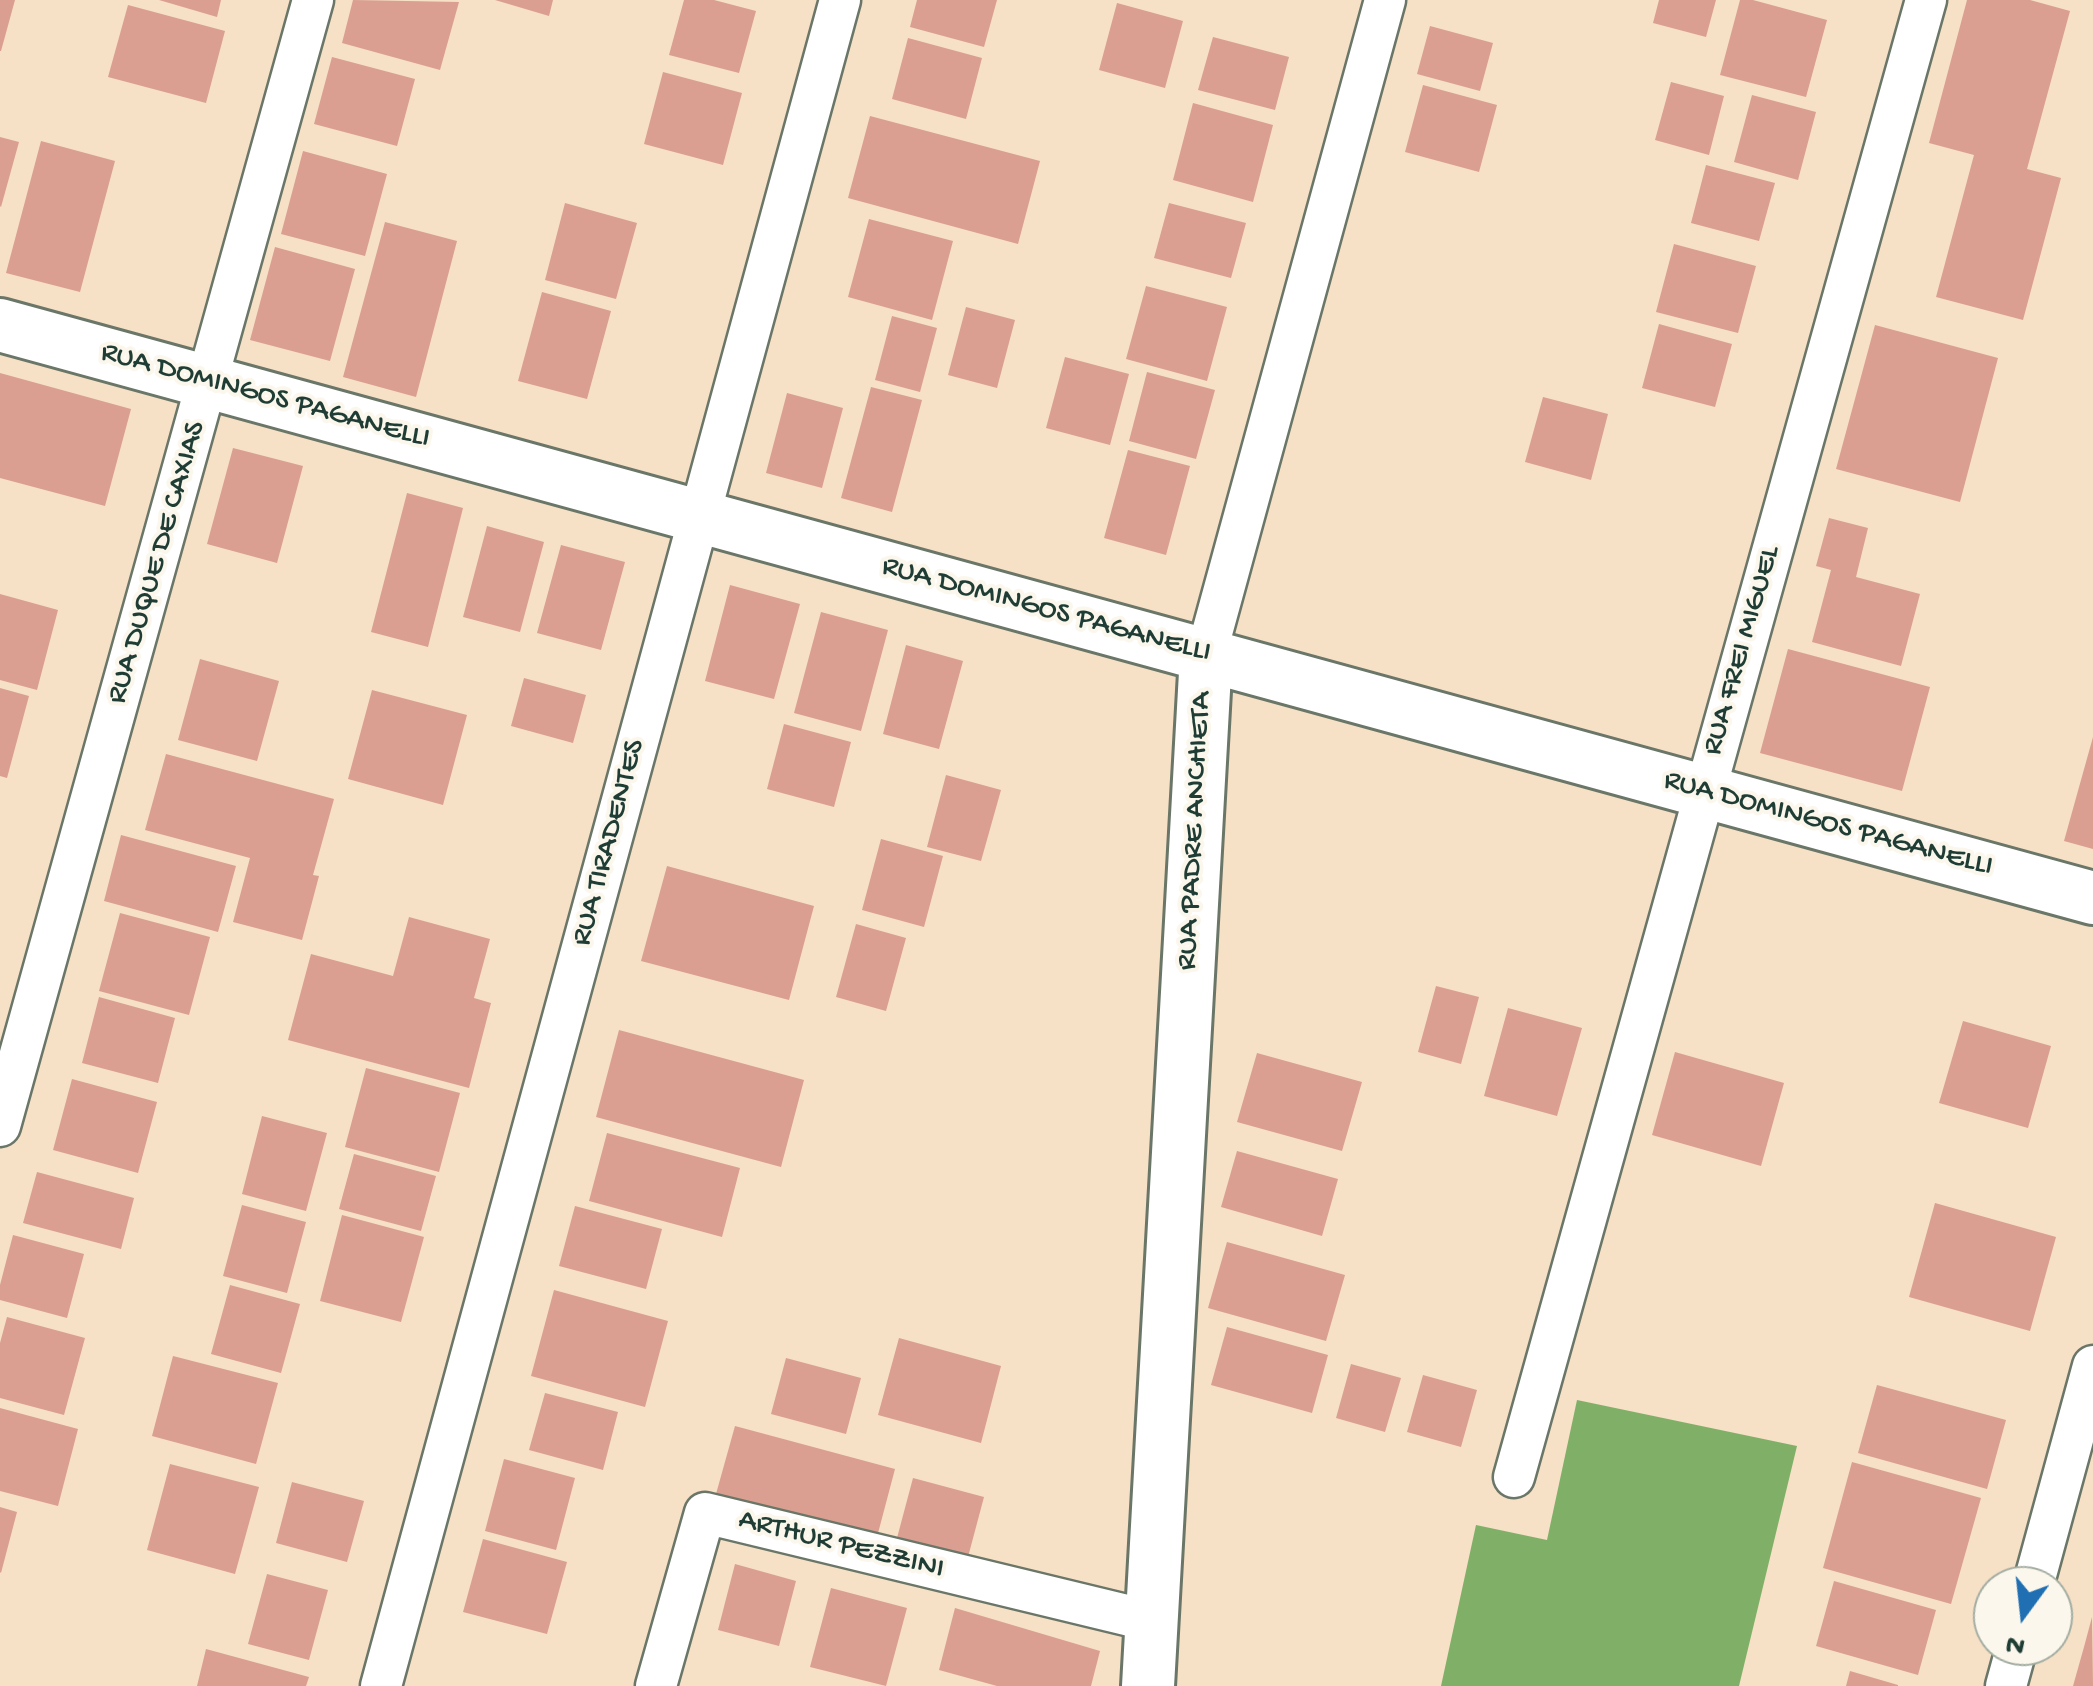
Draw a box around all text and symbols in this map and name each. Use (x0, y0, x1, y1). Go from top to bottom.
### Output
street label: RUA DOMINGOS PAGANELLI (96, 336, 434, 458)
street label: RUA DUQUE DE CAXIAS (100, 418, 216, 708)
street label: RUA FREI MIGUEL (1696, 542, 1790, 760)
street label: RUA DOMINGOS PAGANELLI (877, 550, 1215, 672)
street label: RUA PADRE ANCHIETA (1171, 691, 1221, 971)
street label: RUA TIRADENTES (565, 736, 655, 950)
street label: RUA DOMINGOS PAGANELLI (1659, 764, 1997, 886)
street label: ARTHUR PEZZINI (735, 1503, 947, 1589)
north arrow (1973, 1566, 2073, 1666)
text: N (2003, 1625, 2029, 1662)

